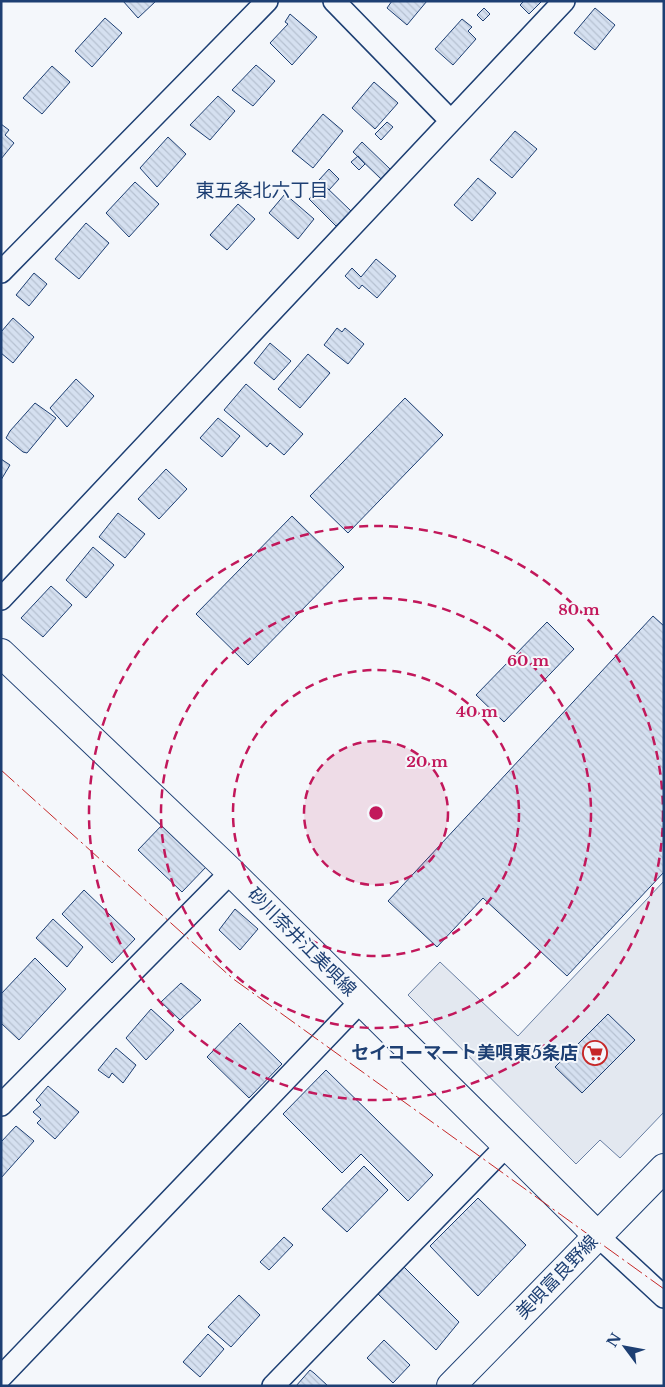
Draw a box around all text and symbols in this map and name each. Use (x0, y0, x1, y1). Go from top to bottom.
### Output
district label: 東五条北六丁目 (195, 179, 329, 202)
text: 80 m (558, 600, 600, 619)
text: 60 m (507, 651, 549, 670)
text: 40 m (456, 702, 498, 721)
text: 20 m (406, 752, 448, 771)
centre of rings (367, 804, 385, 822)
street label: 砂川奈井江美唄線 (243, 883, 361, 1001)
supermarket icon: セイコーマート美唄東5条店 (582, 1040, 608, 1066)
place label: セイコーマート美唄東5条店 (351, 1042, 578, 1064)
street label: 美唄富良野線 (512, 1231, 602, 1323)
north arrow (600, 1322, 650, 1372)
text: N (603, 1330, 625, 1350)

